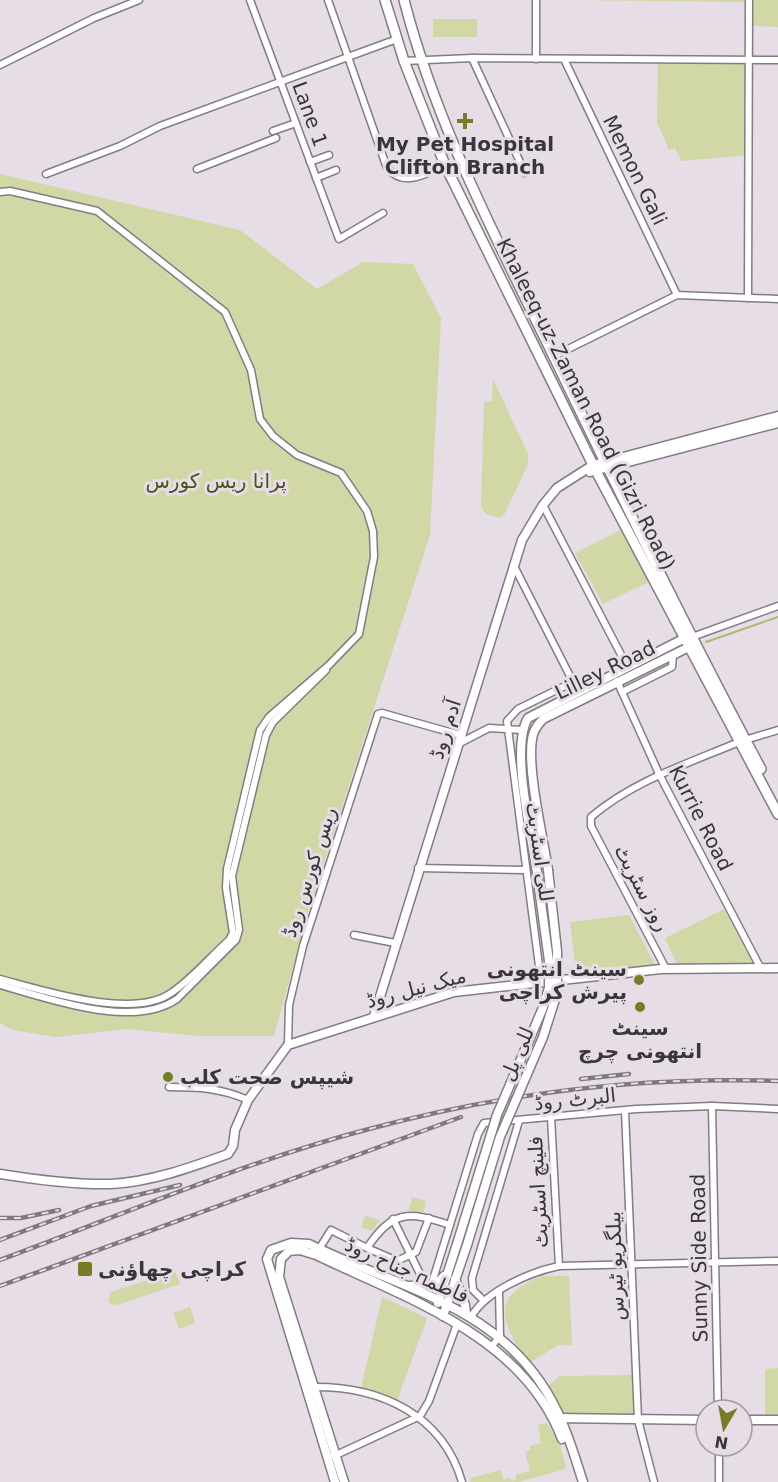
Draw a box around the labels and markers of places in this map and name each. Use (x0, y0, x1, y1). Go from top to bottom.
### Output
marker: My Pet Hospital Clifton Branch (456, 112, 474, 130)
place label: My Pet Hospital Clifton Branch (376, 132, 554, 179)
place label: سینٹ انتھونی پیرش کراچی (487, 957, 627, 1005)
marker: سینٹ انتھونی پیرش کراچی (632, 973, 646, 987)
marker: سینٹ انتھونی چرچ (633, 1000, 647, 1014)
place label: سینٹ انتھونی چرچ (578, 1016, 702, 1064)
place label: شیپس صحت کلب (180, 1065, 354, 1090)
marker: شیپس صحت کلب (161, 1070, 175, 1084)
place label: کراچی چھاؤنی (98, 1257, 246, 1282)
marker: کراچی چھاؤنی (76, 1260, 94, 1278)

